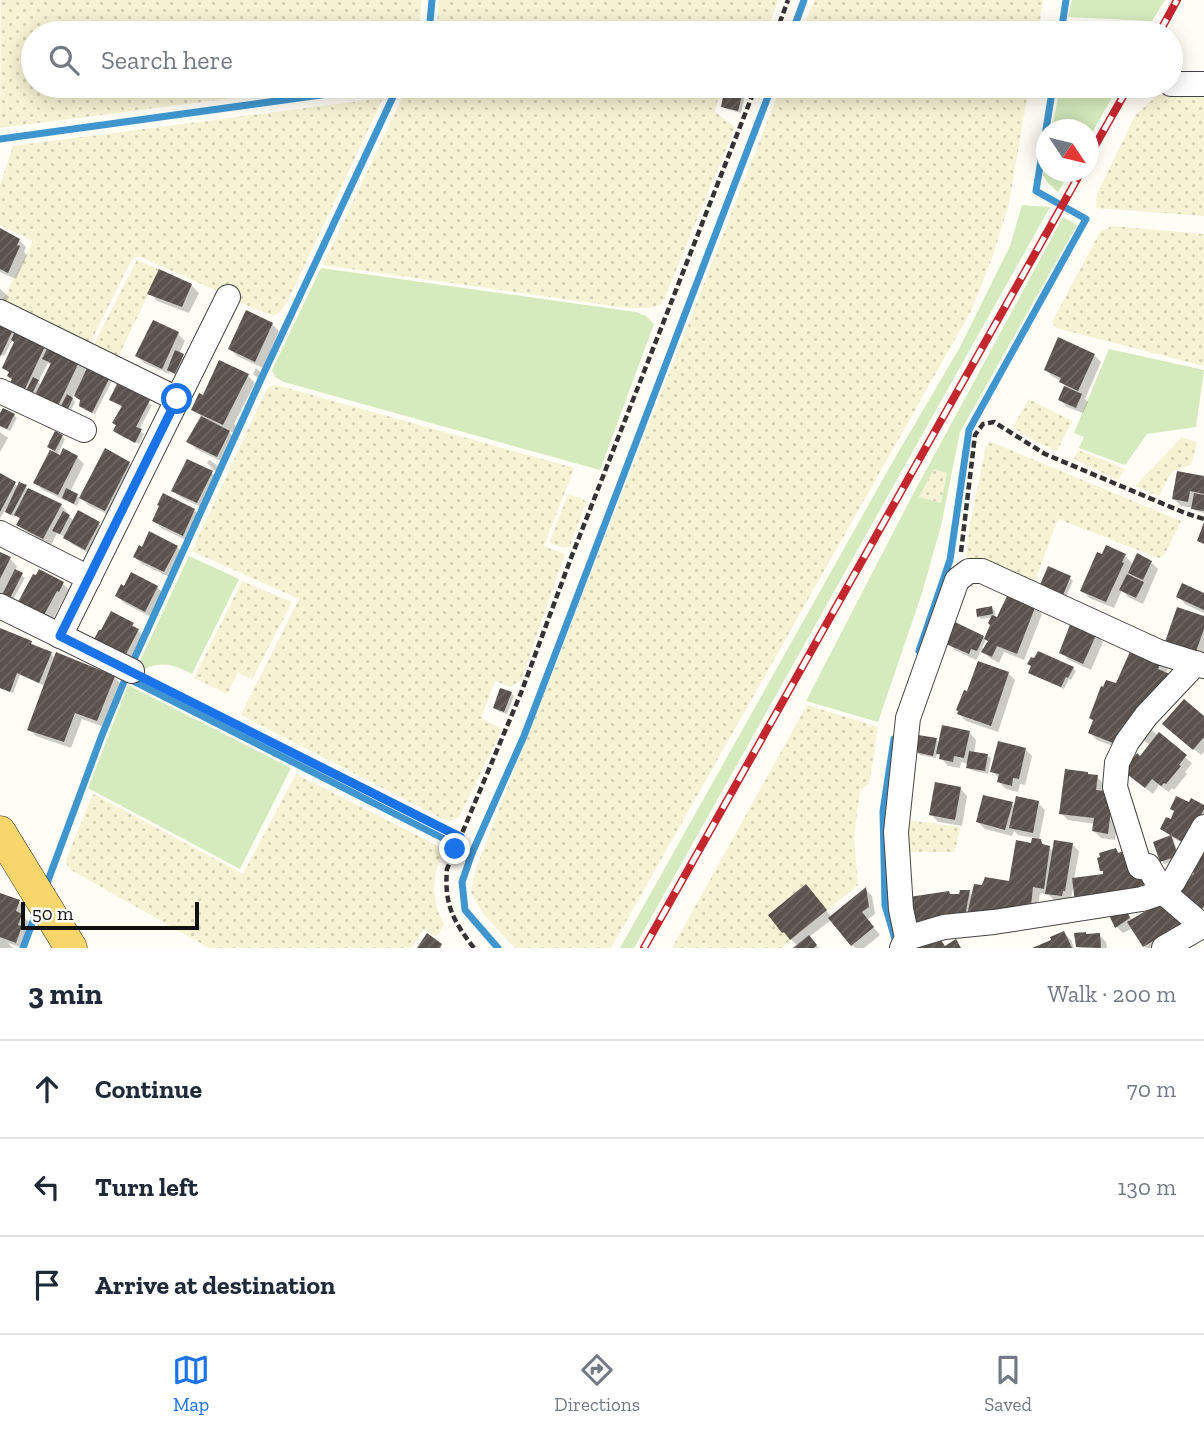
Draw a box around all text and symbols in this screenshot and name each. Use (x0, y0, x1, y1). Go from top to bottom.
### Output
search box (21, 21, 1183, 98)
icon: search (45, 41, 83, 79)
text: Search here (101, 44, 233, 76)
north arrow (1036, 119, 1099, 182)
route start (161, 383, 192, 414)
route end (439, 833, 470, 864)
scale bar (21, 899, 200, 931)
text: 50 m (32, 902, 73, 925)
text: 3 min (28, 976, 103, 1012)
text: Walk · 200 m (1047, 980, 1176, 1008)
icon: ahead (28, 1070, 66, 1108)
text: Continue (95, 1073, 202, 1105)
text: 70 m (1127, 1075, 1176, 1103)
icon: left (28, 1168, 66, 1206)
text: Turn left (95, 1171, 198, 1203)
text: 130 m (1118, 1173, 1176, 1201)
icon: arrive (28, 1266, 66, 1304)
text: Arrive at destination (95, 1269, 335, 1301)
tab: Map (172, 1351, 210, 1416)
tab: Directions (554, 1351, 640, 1416)
tab: Saved (984, 1351, 1032, 1416)

